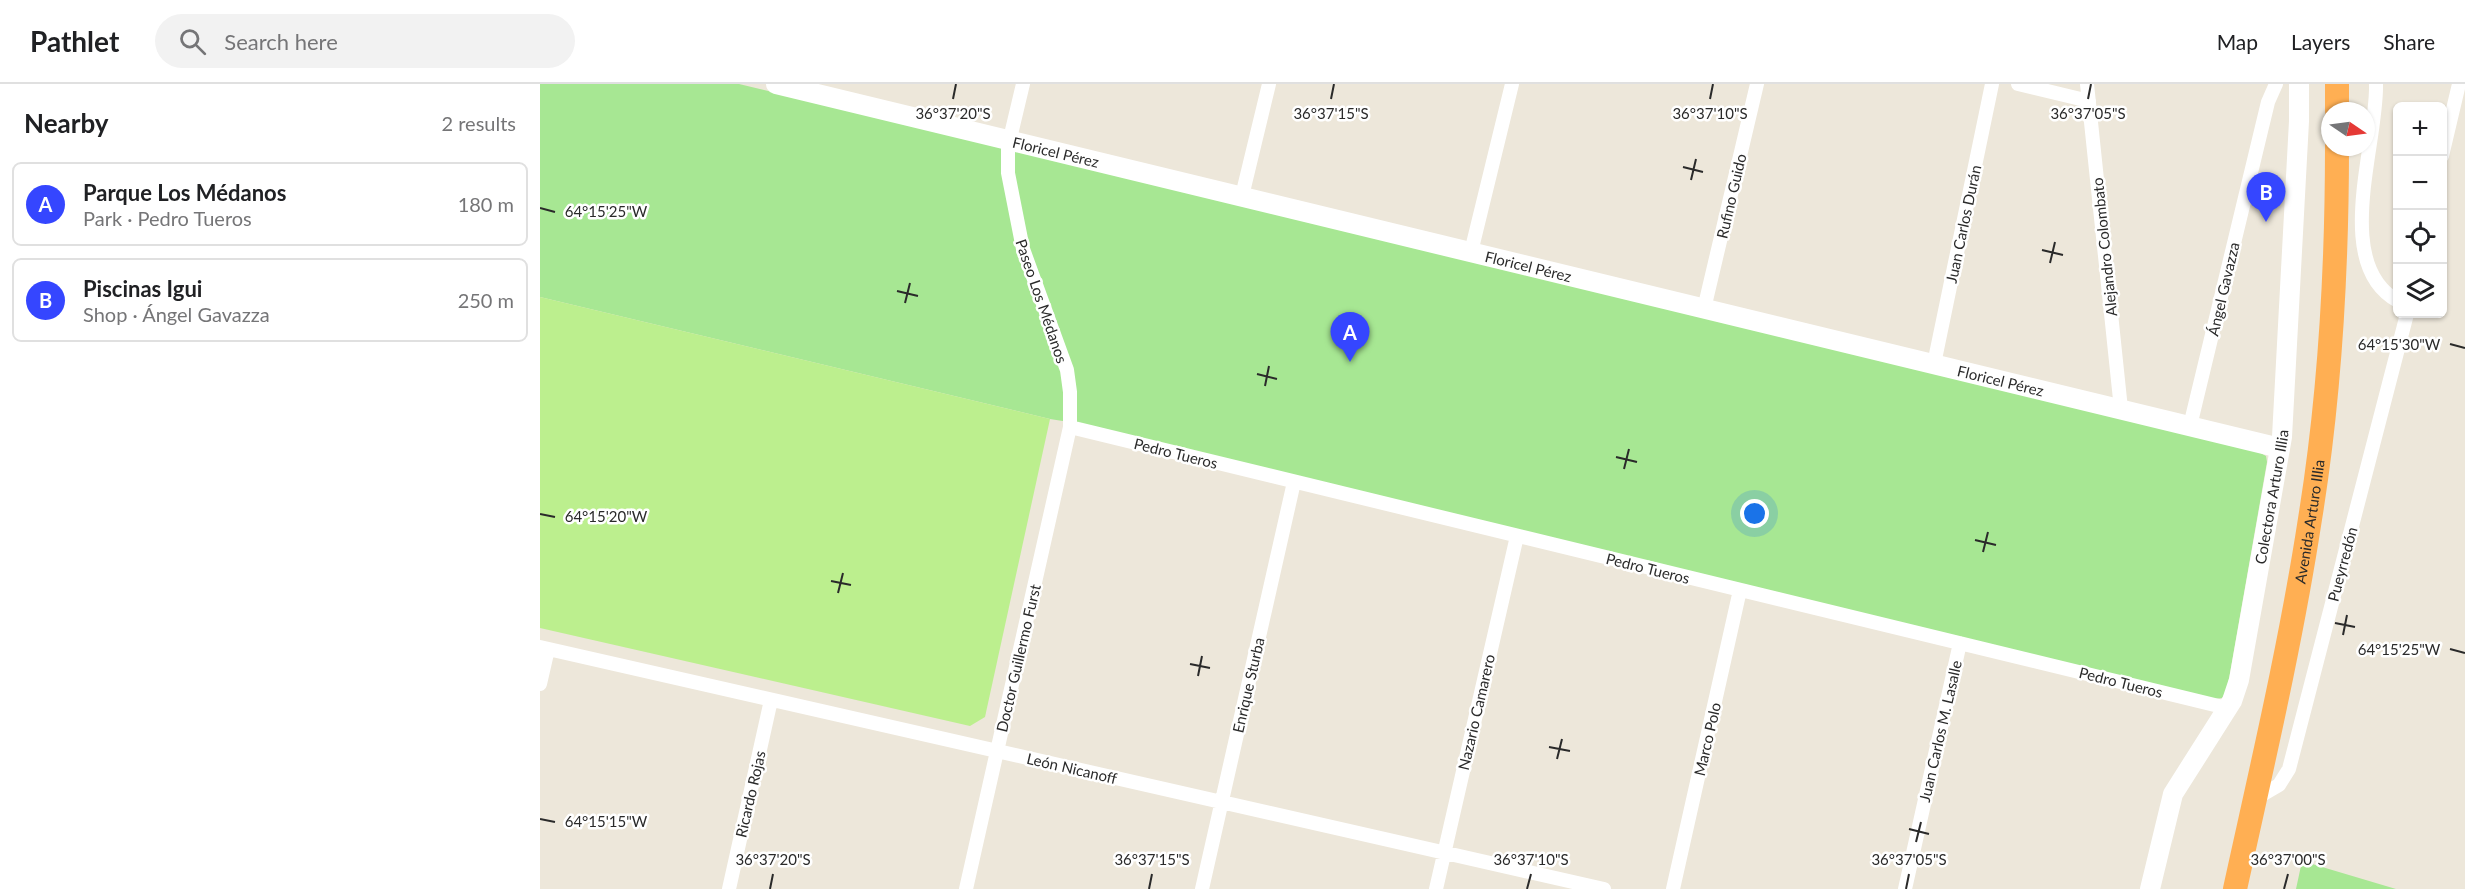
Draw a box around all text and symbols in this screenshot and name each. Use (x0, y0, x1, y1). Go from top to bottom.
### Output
search box (155, 14, 575, 68)
text: Pathlet (30, 24, 119, 58)
icon: search (176, 25, 209, 58)
text: Search here (224, 28, 338, 55)
text: Map (2217, 29, 2258, 54)
text: Layers (2291, 29, 2350, 54)
text: Share (2383, 29, 2435, 54)
north arrow (2321, 102, 2375, 156)
map controls (2393, 102, 2447, 318)
button: + (2393, 102, 2447, 156)
text: 36°37'20"S (915, 104, 991, 122)
text: 36°37'15"S (1293, 104, 1369, 122)
text: 36°37'10"S (1672, 104, 1748, 122)
text: 36°37'05"S (2050, 104, 2126, 122)
text: Nearby (24, 107, 109, 139)
text: 2 results (441, 111, 516, 135)
street label: Floricel Pérez (1011, 133, 1101, 171)
street label: Rufino Guido (1713, 152, 1749, 240)
button: − (2393, 156, 2447, 210)
street label: Juan Carlos Durán (1942, 163, 1984, 285)
pin: B (2246, 172, 2286, 222)
street label: Alejandro Colombato (2088, 177, 2120, 317)
text: Parque Los Médanos (83, 179, 286, 206)
text: A (39, 192, 52, 216)
text: 180 m (458, 192, 514, 216)
text: 64°15'25"W (565, 202, 648, 220)
text: Park · Pedro Tueros (83, 206, 252, 230)
button: locate (2393, 210, 2447, 264)
street label: Paseo Los Médanos (1012, 237, 1072, 365)
street label: Ángel Gavazza (2203, 240, 2243, 338)
street label: Floricel Pérez (1483, 247, 1573, 285)
button: layers (2393, 264, 2447, 318)
text: Piscinas Igui (83, 275, 202, 302)
text: B (39, 288, 52, 312)
text: 250 m (458, 288, 514, 312)
text: Shop · Ángel Gavazza (83, 302, 270, 326)
pin: A (1330, 312, 1370, 362)
text: 64°15'30"W (2358, 335, 2441, 353)
street label: Floricel Pérez (1956, 361, 2046, 400)
street label: Colectora Arturo Illia (2251, 429, 2291, 565)
street label: Pedro Tueros (1132, 434, 1220, 472)
street label: Avenida Arturo Illia (2290, 458, 2328, 585)
your location (1740, 499, 1769, 528)
text: 64°15'20"W (565, 507, 648, 525)
street label: Pueyrredón (2323, 525, 2361, 603)
street label: Pedro Tueros (1604, 549, 1692, 587)
street label: Doctor Guillermo Furst (992, 582, 1044, 734)
street label: Enrique Sturba (1228, 636, 1268, 734)
text: 64°15'25"W (2358, 640, 2441, 658)
street label: Nazario Camarero (1454, 652, 1498, 772)
street label: Juan Carlos M. Lasalle (1915, 658, 1965, 804)
street label: Pedro Tueros (2077, 663, 2165, 701)
street label: Marco Polo (1690, 701, 1724, 777)
street label: Ricardo Rojas (731, 749, 769, 839)
street label: León Nicanoff (1025, 749, 1119, 787)
text: 64°15'15"W (565, 812, 648, 830)
text: 36°37'20"S (735, 850, 811, 868)
text: 36°37'15"S (1114, 850, 1190, 868)
text: 36°37'10"S (1493, 850, 1569, 868)
text: 36°37'05"S (1871, 850, 1947, 868)
text: 36°37'00"S (2250, 850, 2326, 868)

